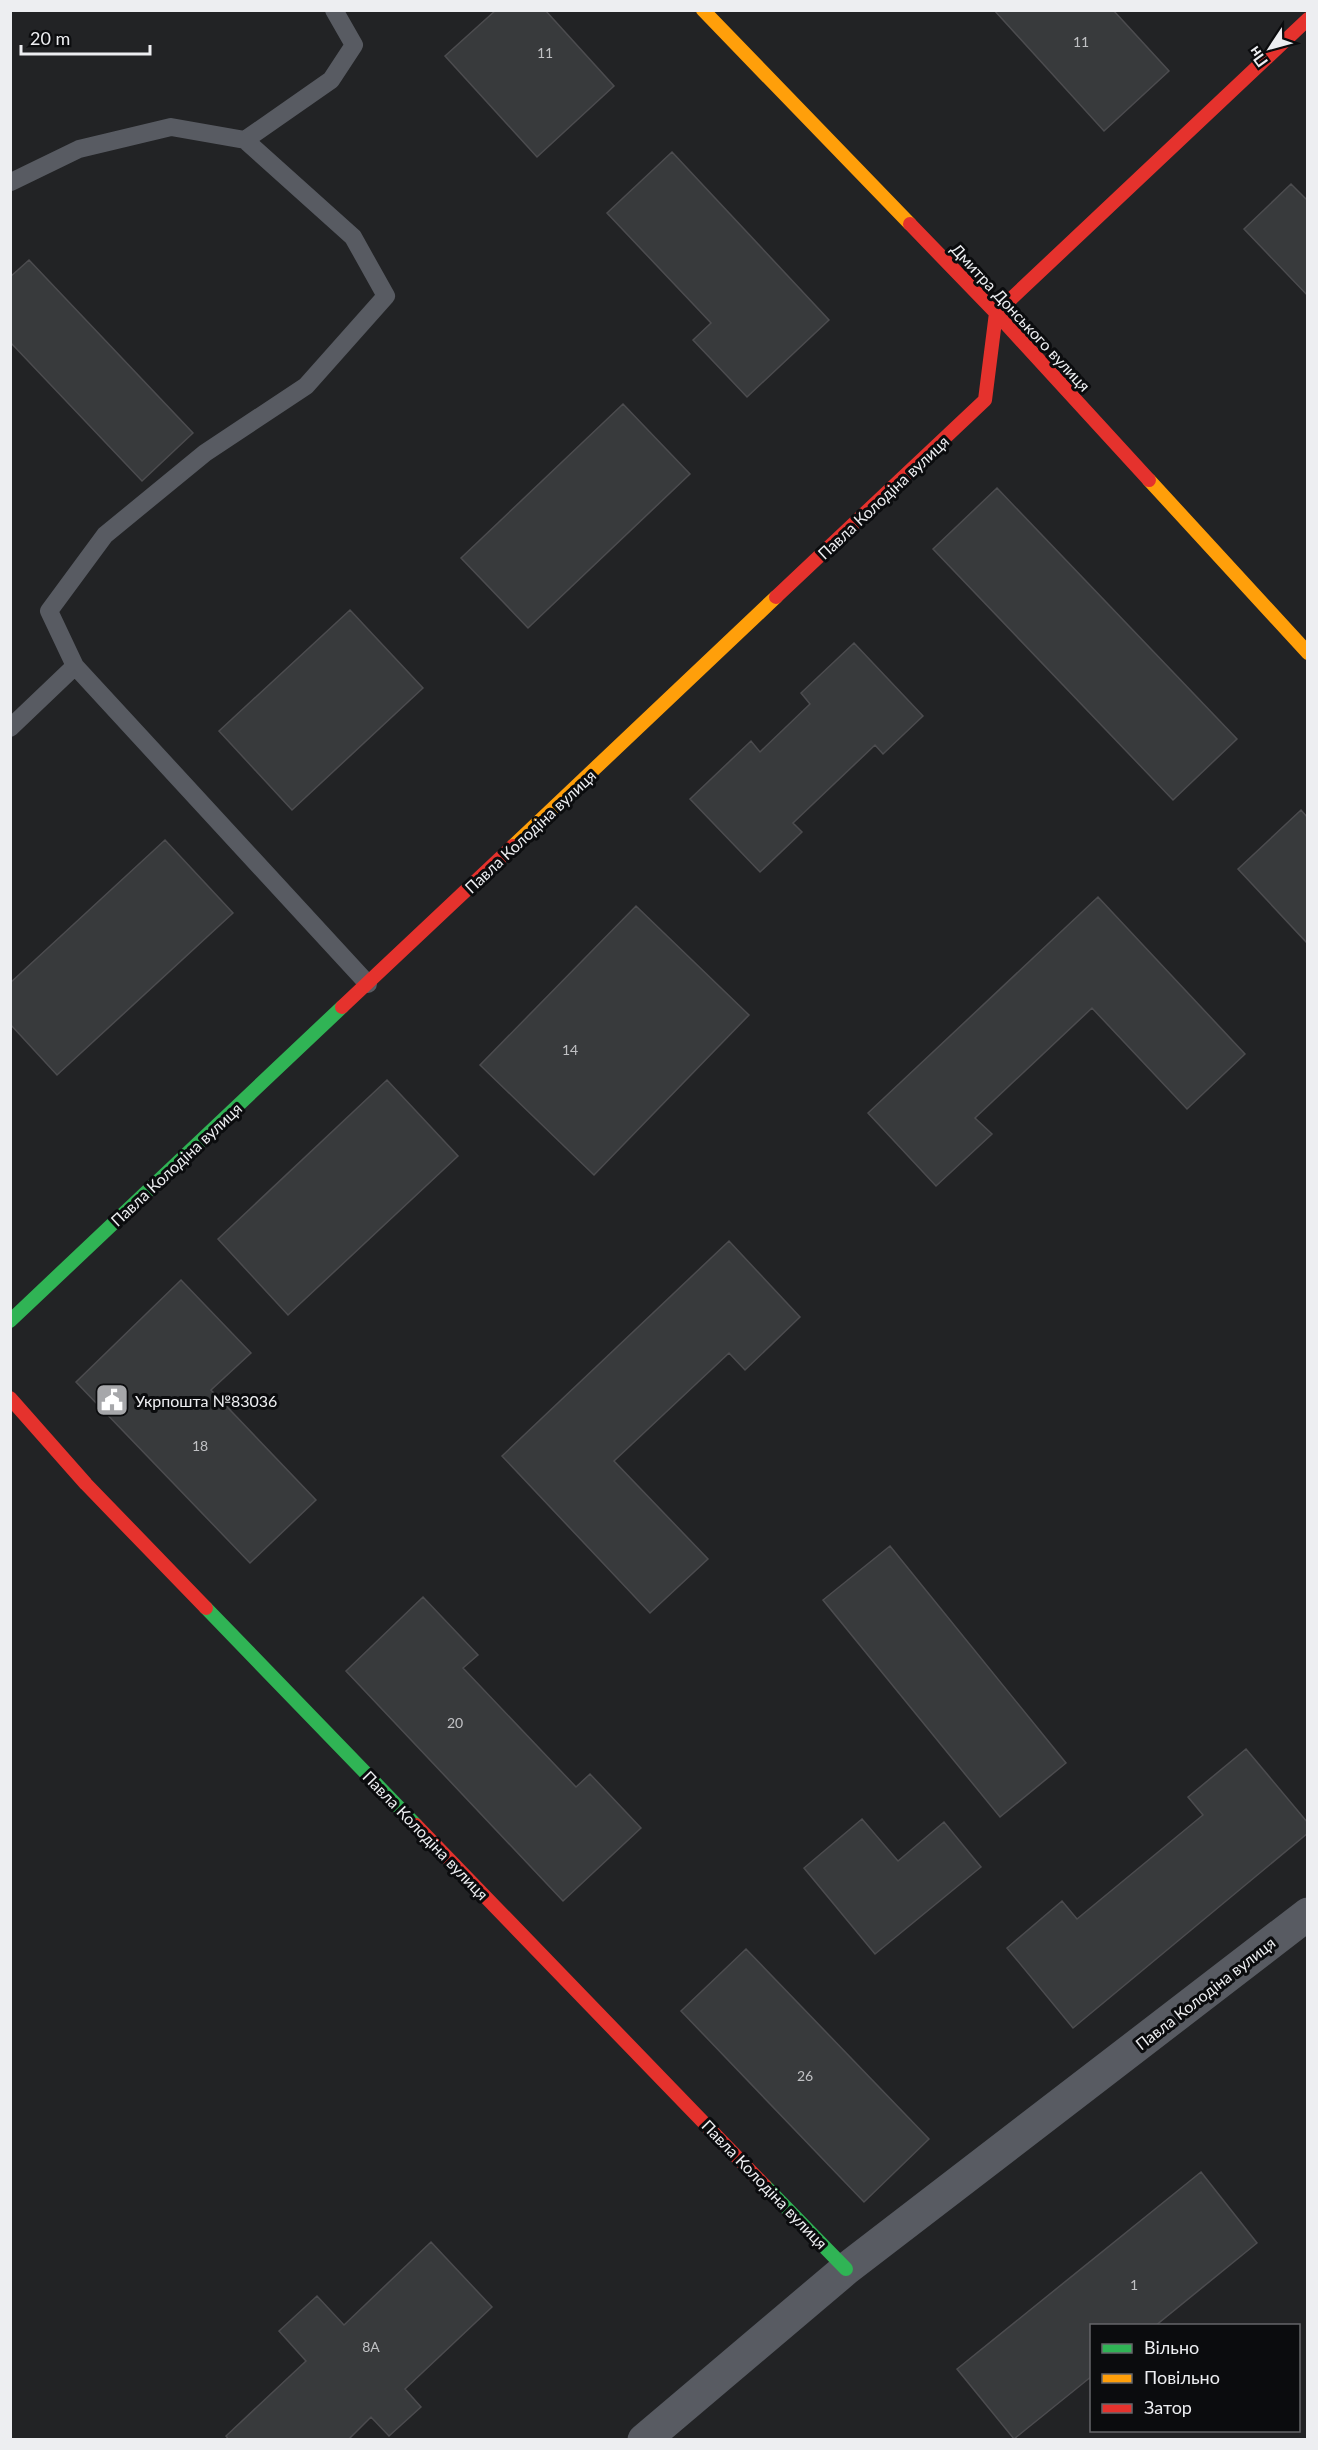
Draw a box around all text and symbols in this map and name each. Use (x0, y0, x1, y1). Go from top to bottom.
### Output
scale bar (21, 18, 150, 56)
north arrow (1240, 18, 1300, 78)
text: 20 m (30, 27, 70, 49)
house number: 11 (1073, 33, 1089, 50)
text: Пн (1244, 43, 1271, 71)
house number: 11 (537, 44, 553, 61)
street label: Дмитра Донського вулиця (947, 239, 1095, 395)
street label: Павла Колодіна вулиця (814, 431, 952, 563)
street label: Павла Колодіна вулиця (461, 765, 599, 897)
house number: 14 (562, 1041, 578, 1058)
street label: Павла Колодіна вулиця (107, 1098, 245, 1230)
public building icon: Укрпошта №83036 (94, 1382, 130, 1418)
place label: Укрпошта №83036 (135, 1391, 277, 1410)
house number: 18 (192, 1437, 208, 1454)
house number: 20 (447, 1714, 463, 1731)
street label: Павла Колодіна вулиця (359, 1767, 493, 1903)
street label: Павла Колодіна вулиця (1131, 1933, 1279, 2053)
house number: 26 (797, 2067, 813, 2084)
street label: Павла Колодіна вулиця (698, 2116, 832, 2252)
house number: 1 (1130, 2276, 1138, 2293)
legend (1090, 2324, 1300, 2432)
text: Вільно (1144, 2336, 1199, 2358)
house number: 8А (362, 2338, 380, 2355)
text: Повільно (1144, 2366, 1220, 2388)
text: Затор (1144, 2396, 1192, 2418)

